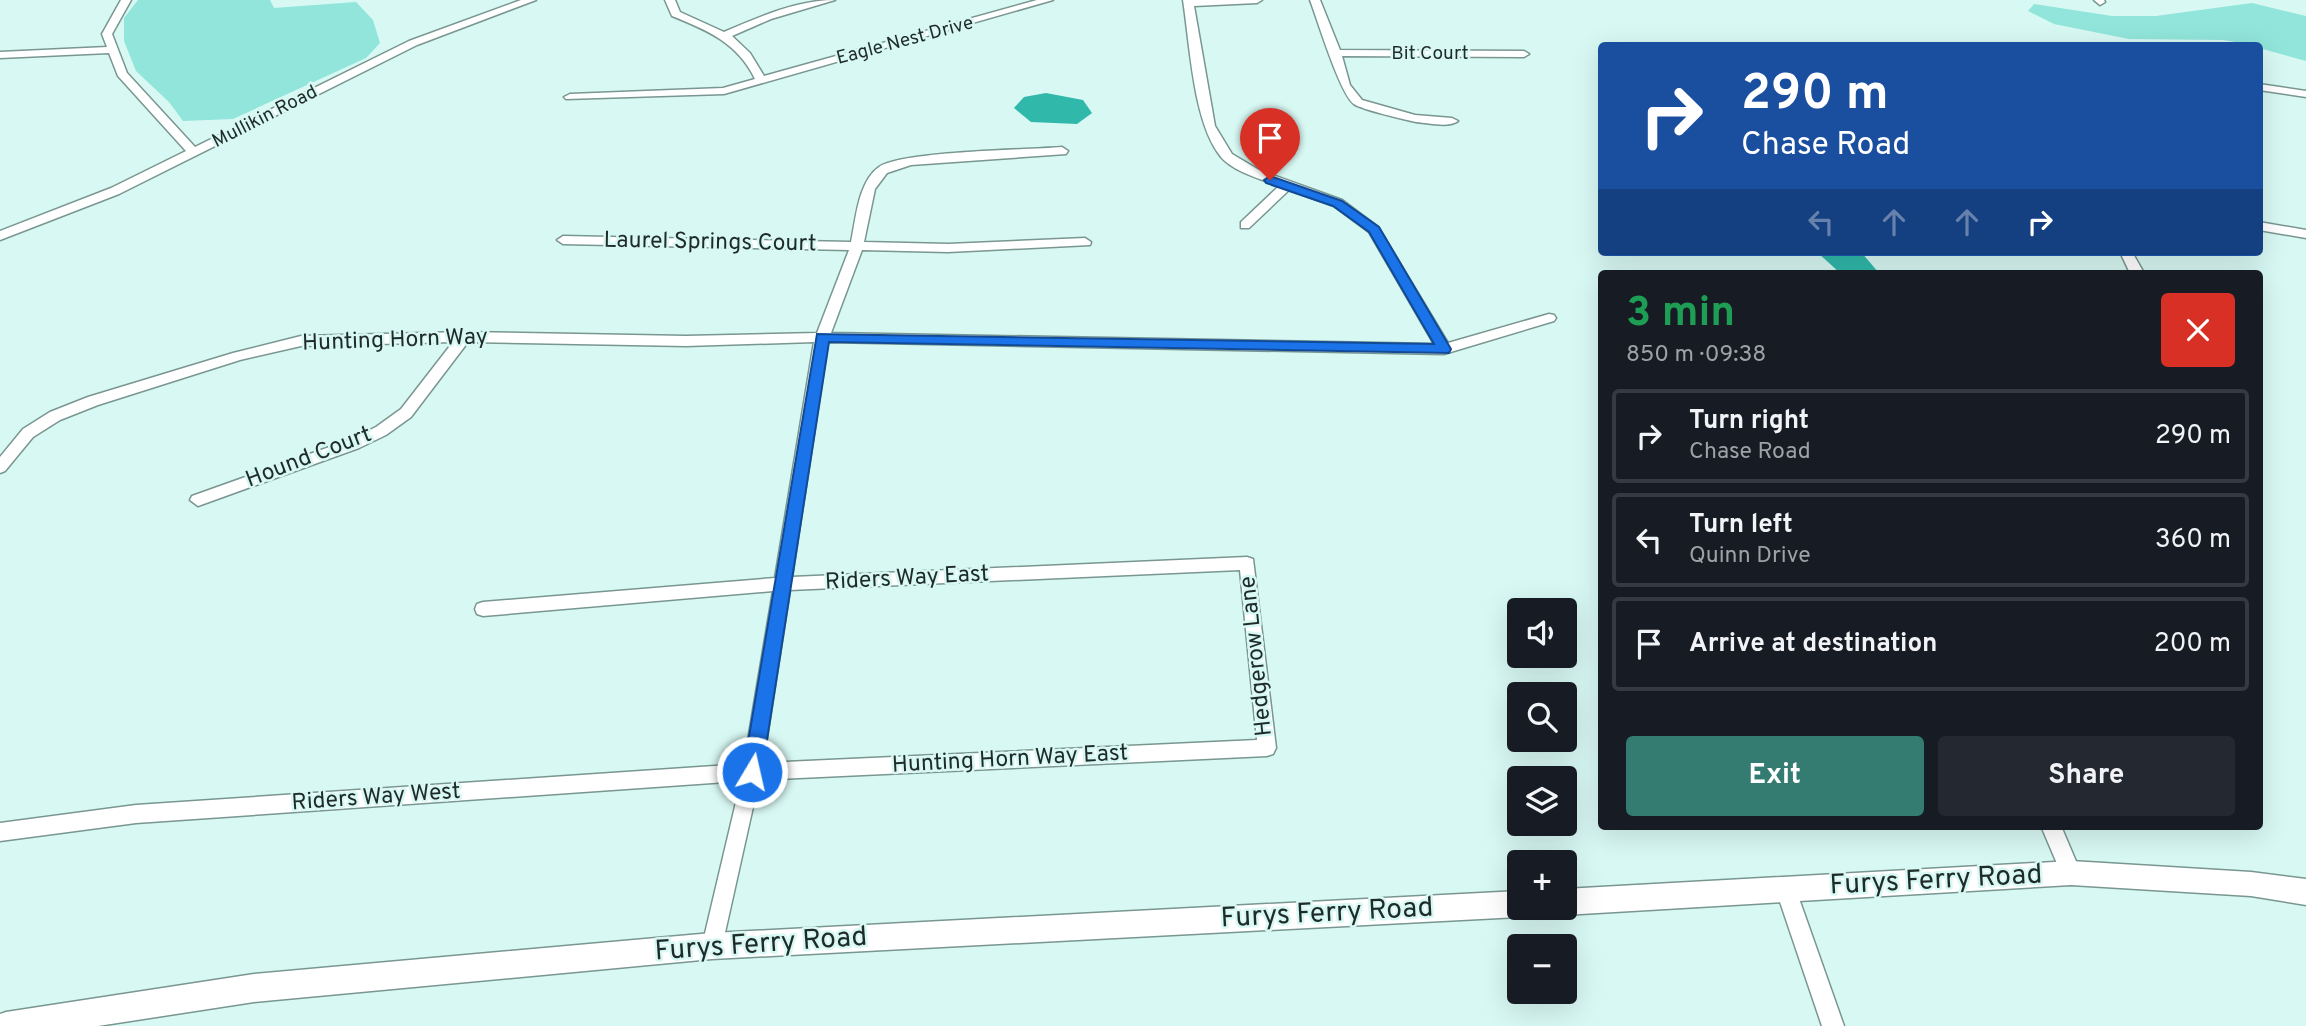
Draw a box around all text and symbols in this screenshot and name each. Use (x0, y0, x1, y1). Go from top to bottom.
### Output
street label: Eagle Nest Drive (834, 11, 976, 71)
street label: Bit Court (1391, 42, 1469, 66)
text: 290 m (1741, 65, 1889, 127)
icon: right (1626, 70, 1717, 161)
street label: Mullikin Road (208, 80, 322, 154)
pin (1240, 108, 1300, 180)
icon: arrive (1251, 119, 1289, 157)
text: Chase Road (1741, 126, 1910, 166)
icon: left (1802, 203, 1840, 241)
icon: ahead (1875, 203, 1913, 241)
icon: ahead (1948, 203, 1986, 241)
icon: right (2021, 203, 2059, 241)
street label: Laurel Springs Court (603, 227, 817, 259)
text: 3 min (1626, 288, 1735, 341)
button: close (2161, 293, 2235, 367)
street label: Hunting Horn Way (302, 323, 488, 359)
text: 850 m · 09:38 (1626, 341, 1766, 370)
text: Turn right (1689, 405, 1809, 438)
icon: right (1630, 417, 1668, 455)
text: 290 m (2155, 420, 2231, 453)
street label: Hound Court (242, 421, 376, 495)
text: Chase Road (1689, 438, 1811, 467)
text: Turn left (1689, 509, 1793, 542)
icon: left (1630, 521, 1668, 559)
text: 360 m (2155, 524, 2231, 557)
text: Quinn Drive (1689, 542, 1811, 571)
street label: Riders Way East (824, 560, 990, 598)
street label: Hedgerow Lane (1234, 574, 1280, 738)
map controls (1507, 598, 1577, 1004)
button: sound (1507, 598, 1577, 668)
icon: arrive (1630, 625, 1668, 663)
text: Arrive at destination (1689, 628, 1937, 661)
text: 200 m (2154, 628, 2231, 661)
button: search (1507, 682, 1577, 752)
position arrow (715, 735, 789, 809)
button: Exit (1626, 736, 1924, 816)
button: Share (1938, 736, 2235, 816)
street label: Hunting Horn Way East (891, 739, 1129, 781)
button: layers (1507, 766, 1577, 836)
street label: Riders Way West (291, 778, 461, 818)
button: + (1507, 850, 1577, 920)
street label: Furys Ferry Road (1829, 857, 2043, 905)
street label: Furys Ferry Road (1220, 890, 1434, 938)
street label: Furys Ferry Road (654, 920, 868, 970)
button: − (1507, 934, 1577, 1004)

